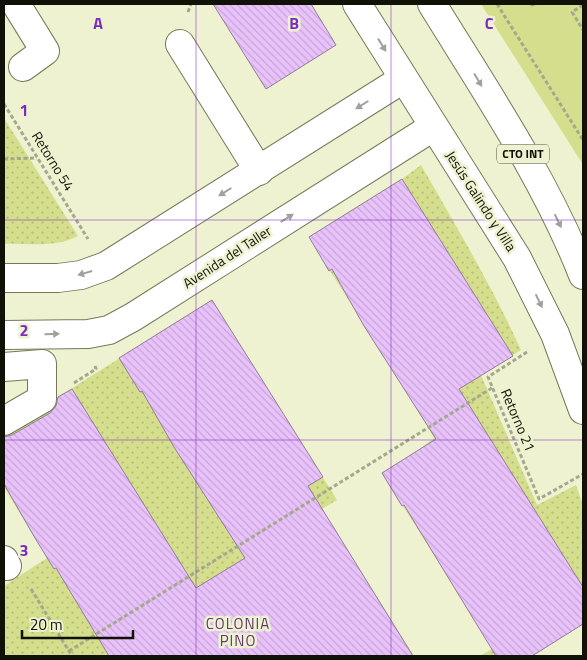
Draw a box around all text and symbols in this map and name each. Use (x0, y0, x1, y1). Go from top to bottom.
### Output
text: A (93, 11, 103, 35)
text: B (289, 11, 299, 35)
text: C (485, 11, 494, 35)
one-way arrow (378, 39, 387, 52)
one-way arrow (473, 73, 482, 86)
text: 1 (20, 98, 28, 122)
one-way arrow (356, 101, 369, 110)
street label: Retorno 54 (27, 127, 80, 195)
road number: CTO INT (497, 144, 549, 164)
street label: Jesús Galindo y Villa (441, 146, 522, 255)
one-way arrow (218, 188, 232, 197)
one-way arrow (281, 213, 294, 223)
one-way arrow (554, 214, 562, 228)
street label: Avenida del Taller (178, 220, 275, 293)
one-way arrow (77, 270, 92, 278)
one-way arrow (535, 294, 543, 308)
text: 2 (20, 318, 28, 342)
one-way arrow (45, 330, 61, 338)
street label: Retorno 21 (496, 385, 541, 454)
text: 3 (20, 538, 28, 562)
scale bar (22, 608, 134, 640)
district label: COLONIA PINO (206, 612, 270, 652)
text: 20 m (30, 613, 63, 636)

